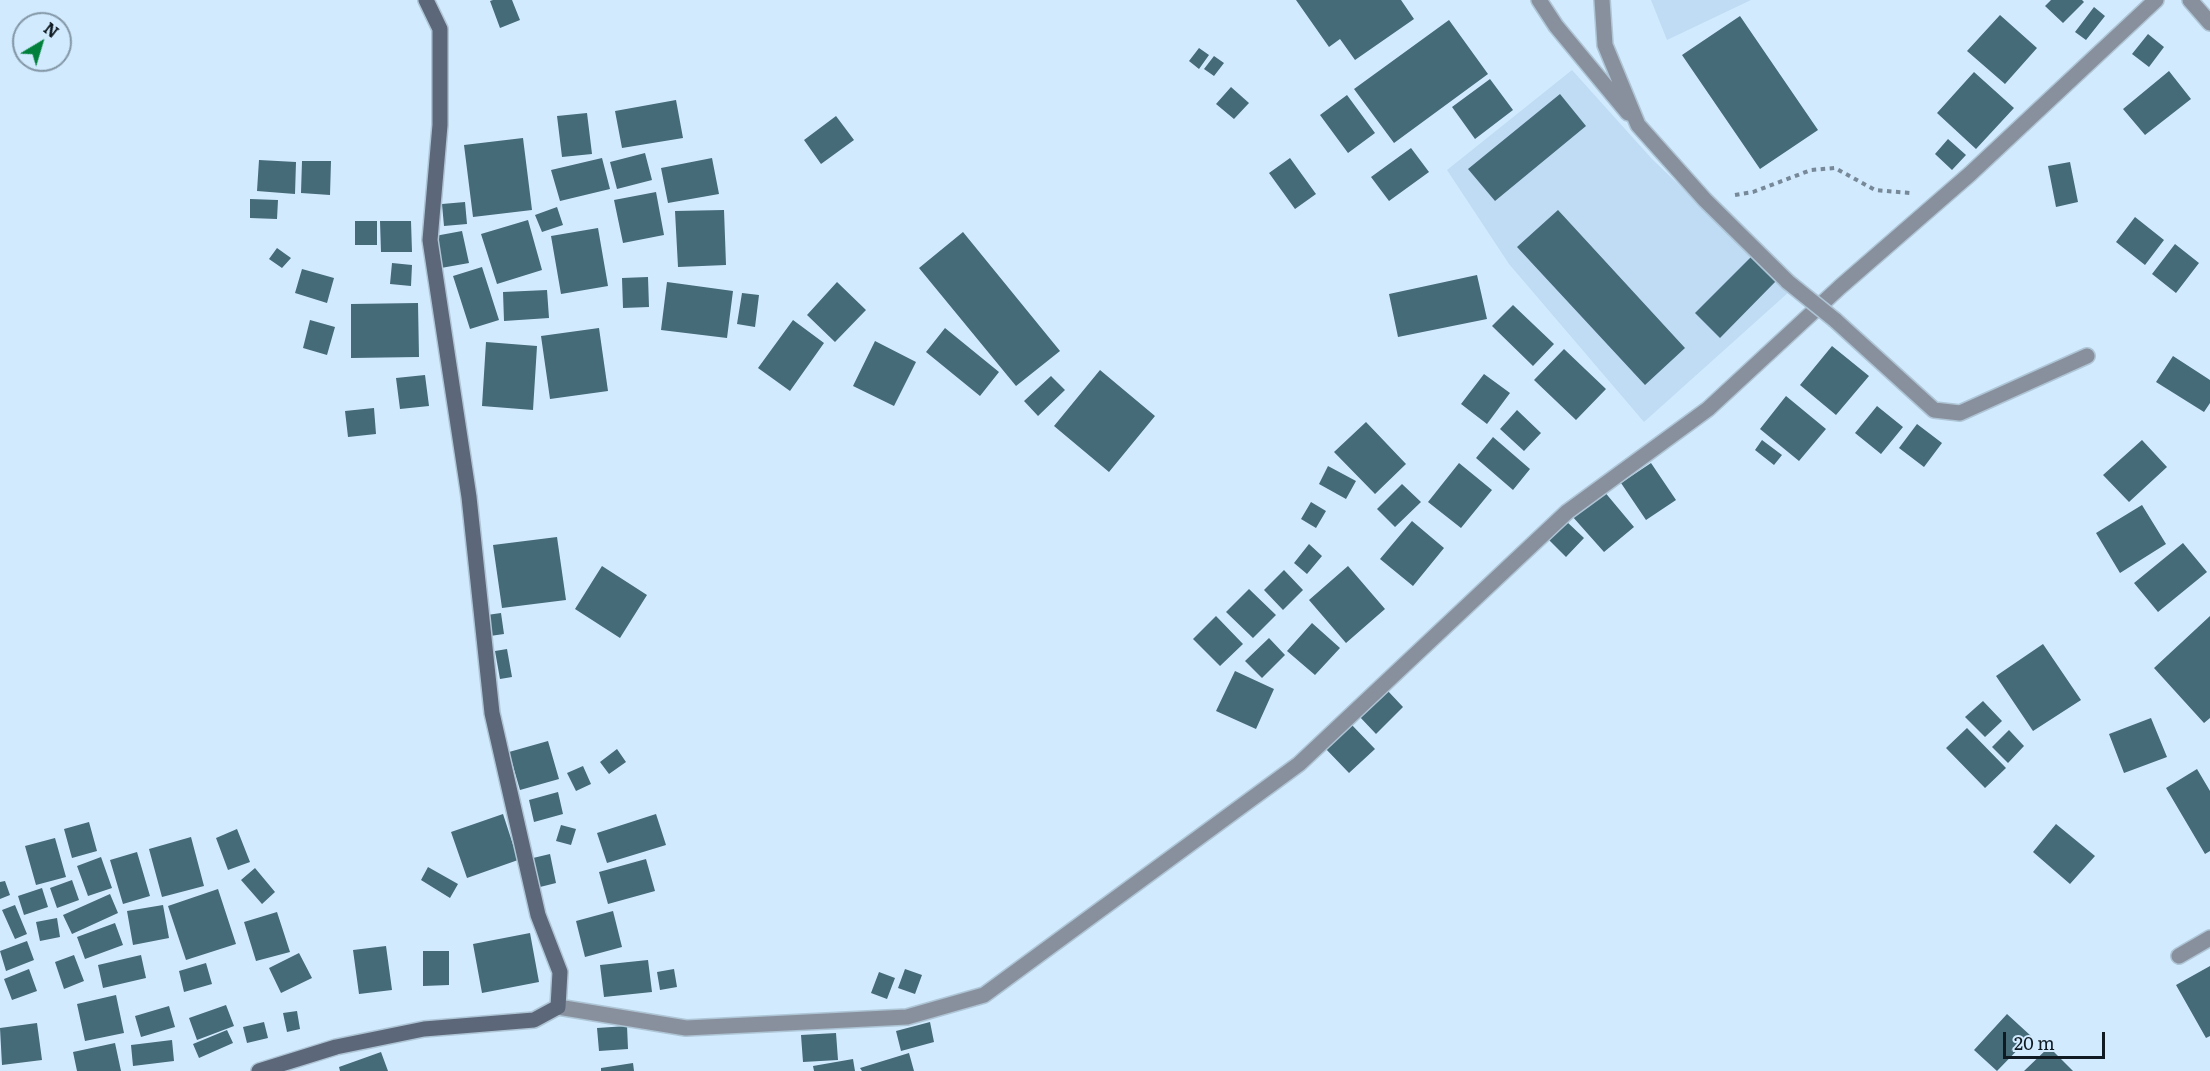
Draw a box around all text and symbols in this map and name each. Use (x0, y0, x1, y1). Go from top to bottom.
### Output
north arrow (12, 12, 72, 72)
text: N (39, 16, 65, 43)
scale bar (2006, 1020, 2108, 1058)
text: 20 m (2014, 1029, 2055, 1056)

